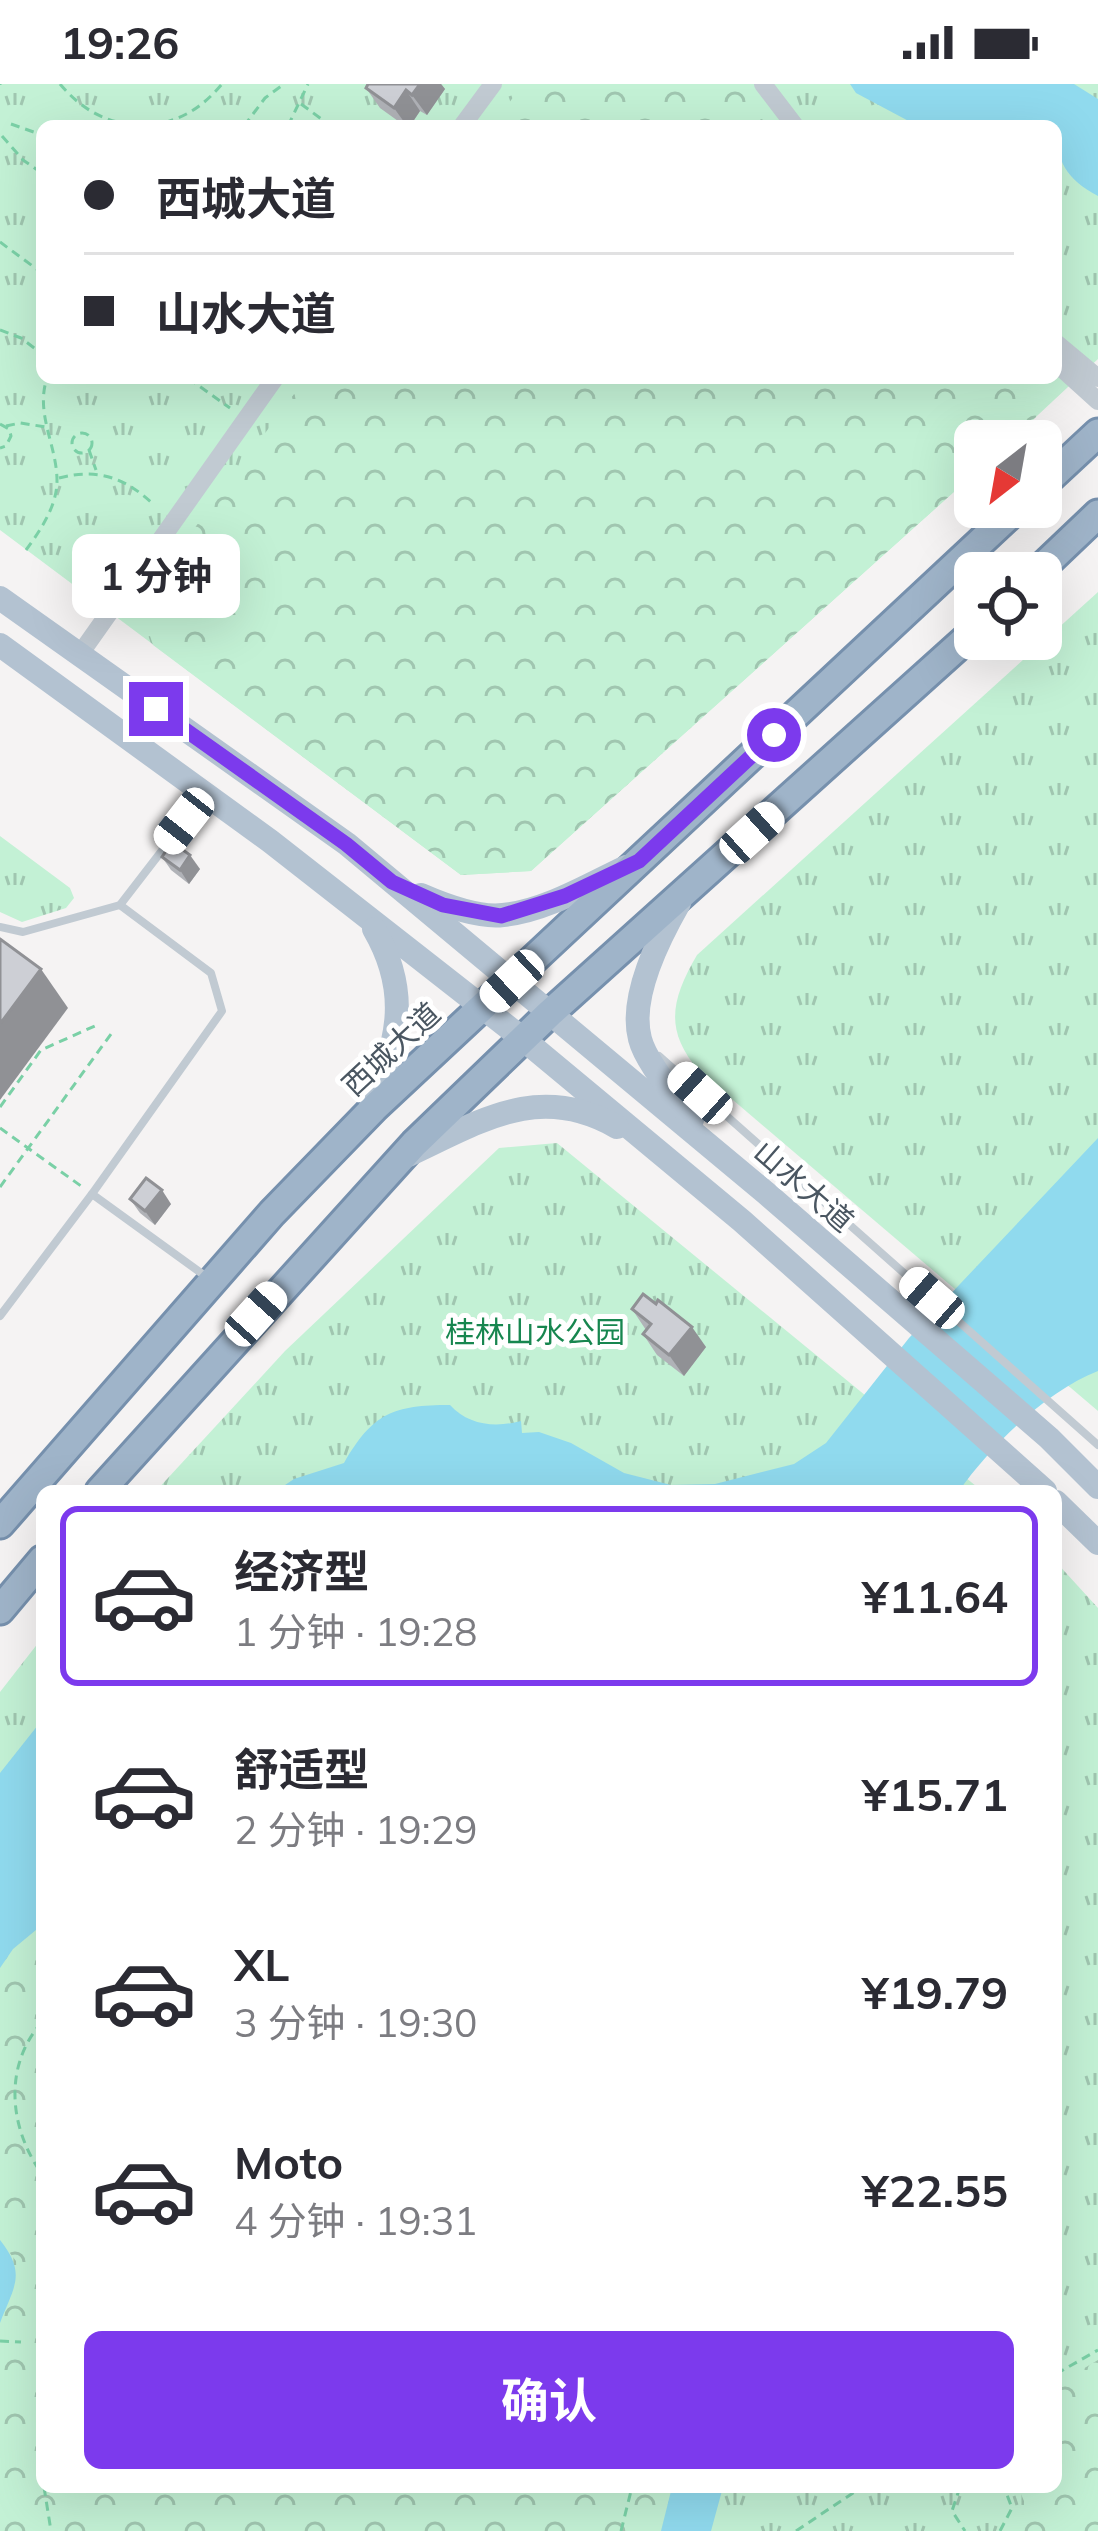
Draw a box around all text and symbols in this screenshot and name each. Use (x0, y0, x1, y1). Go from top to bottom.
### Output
text: 19:26 (60, 14, 179, 70)
text: 西城大道 (156, 170, 336, 226)
text: 山水大道 (156, 285, 336, 341)
north arrow (954, 420, 1062, 528)
map controls (954, 420, 1062, 660)
callout: 1 分钟 (72, 535, 240, 619)
text: 1 分钟 (100, 551, 212, 600)
button: locate (954, 552, 1062, 660)
route end (129, 682, 183, 736)
route start (747, 708, 801, 762)
car (148, 782, 220, 860)
car (713, 796, 791, 870)
car (473, 943, 551, 1019)
street label: 西城大道 (334, 994, 448, 1104)
car (661, 1056, 739, 1130)
street label: 山水大道 (746, 1132, 862, 1240)
car (893, 1261, 971, 1335)
car (219, 1275, 293, 1353)
park label: 桂林山水公园 (445, 1313, 625, 1351)
icon: car (90, 1542, 198, 1650)
text: 经济型 (234, 1543, 369, 1599)
text: ¥11.64 (862, 1568, 1008, 1624)
text: 1 分钟 · 19:28 (234, 1607, 477, 1656)
icon: car (90, 1740, 198, 1848)
text: 舒适型 (234, 1741, 369, 1797)
text: ¥15.71 (862, 1766, 1008, 1822)
text: 2 分钟 · 19:29 (234, 1805, 477, 1854)
text: XL (234, 1936, 289, 1992)
icon: car (90, 1938, 198, 2046)
text: ¥19.79 (862, 1964, 1008, 2020)
text: 3 分钟 · 19:30 (234, 1998, 477, 2047)
text: Moto (234, 2134, 343, 2190)
icon: car (90, 2136, 198, 2244)
text: ¥22.55 (862, 2162, 1008, 2218)
text: 4 分钟 · 19:31 (234, 2196, 477, 2245)
button: 确认 (84, 2331, 1014, 2469)

